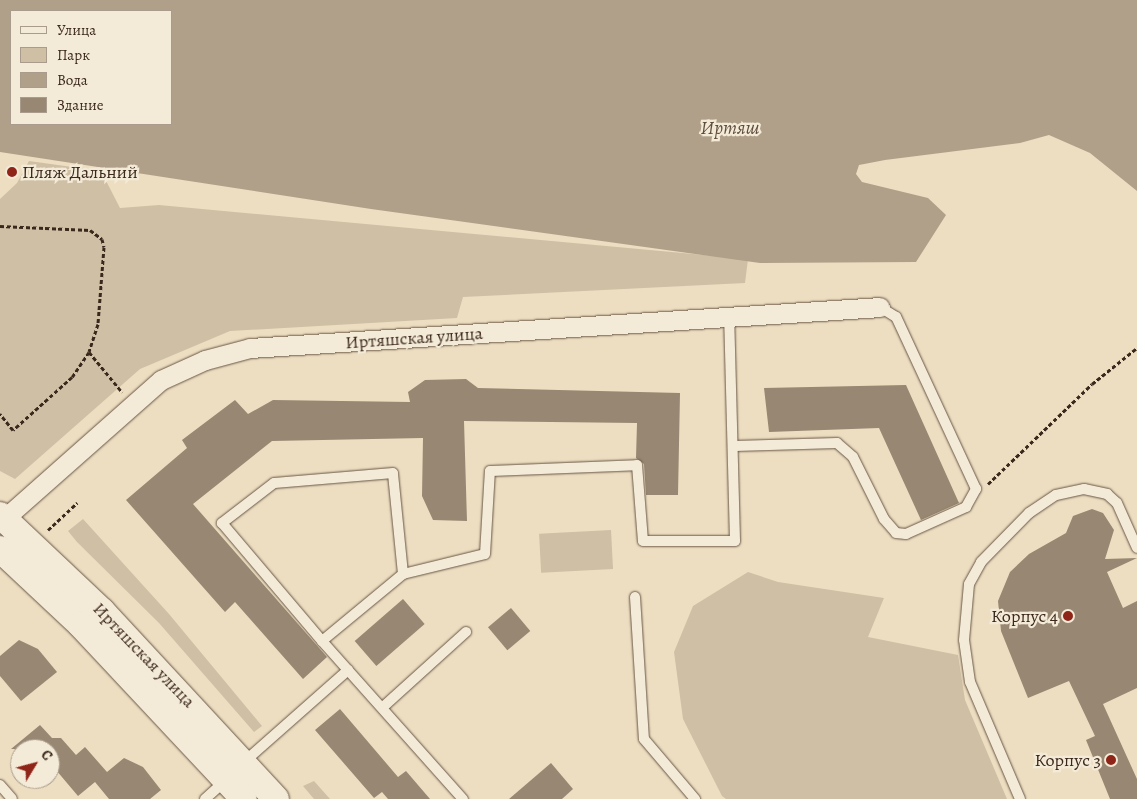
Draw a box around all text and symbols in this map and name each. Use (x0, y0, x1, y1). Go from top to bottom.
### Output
legend (10, 10, 172, 125)
text: Улица (57, 20, 96, 40)
text: Парк (57, 45, 90, 65)
text: Вода (57, 70, 88, 90)
text: Здание (57, 95, 104, 115)
water label: Иртяш (700, 118, 760, 140)
place label: Пляж Дальний (22, 161, 138, 183)
marker: Пляж Дальний (6, 166, 18, 178)
street label: Иртяшская улица (345, 322, 483, 354)
street label: Иртяшская улица (88, 598, 200, 712)
place label: Корпус 4 (991, 605, 1058, 627)
marker: Корпус 4 (1062, 610, 1074, 622)
north arrow (10, 739, 60, 789)
text: С (36, 746, 57, 764)
place label: Корпус 3 (1035, 749, 1101, 771)
marker: Корпус 3 (1105, 754, 1117, 766)

